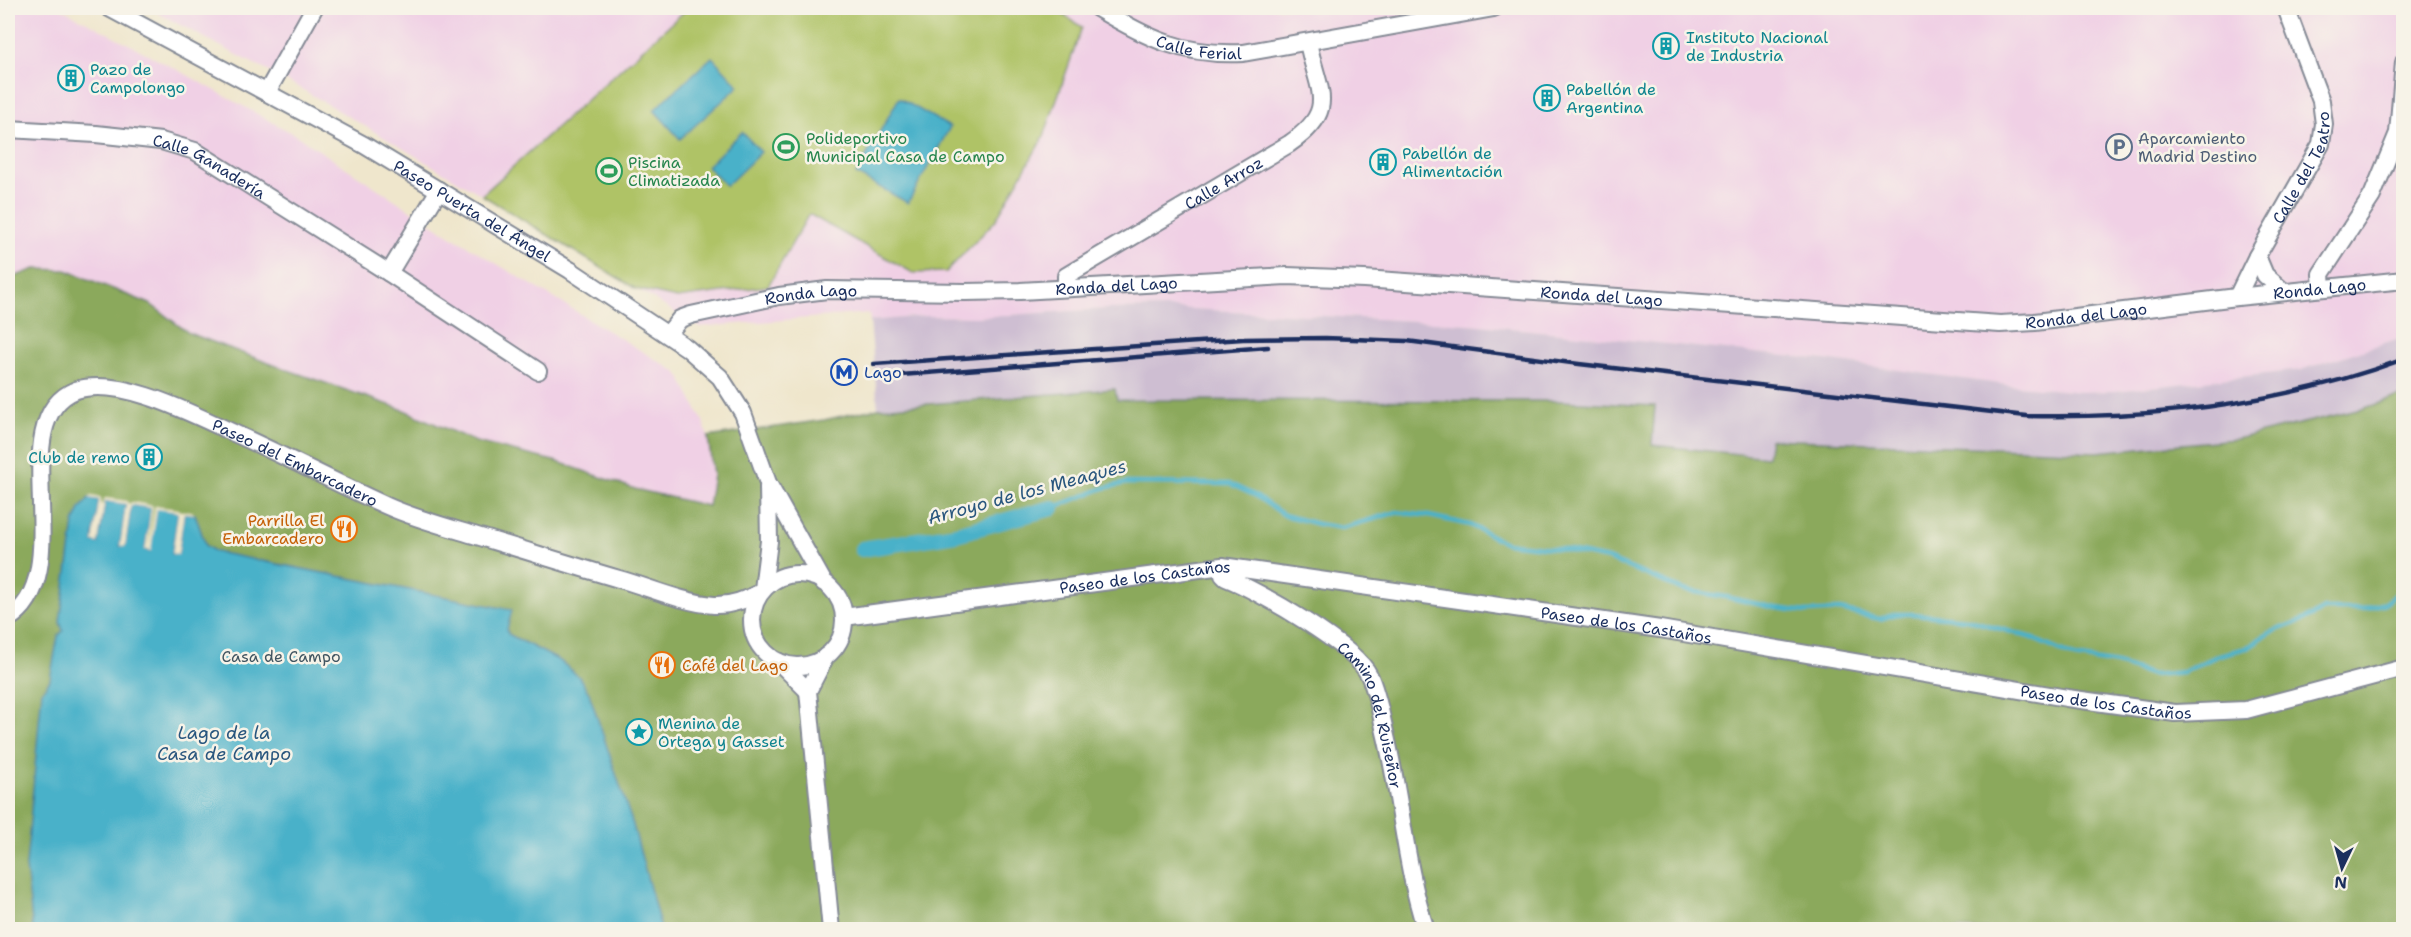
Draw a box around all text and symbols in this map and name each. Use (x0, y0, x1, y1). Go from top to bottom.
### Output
place label: Instituto Nacional de Industria (1686, 27, 1828, 66)
street label: Calle Ferial (1153, 30, 1242, 64)
building icon: Instituto Nacional de Industria (1651, 31, 1681, 61)
place label: Pazo de Campolongo (90, 59, 185, 98)
building icon: Pazo de Campolongo (56, 63, 86, 93)
place label: Pabellón de Argentina (1566, 79, 1656, 118)
building icon: Pabellón de Argentina (1532, 83, 1562, 113)
street label: Calle del Teatro (2267, 110, 2335, 227)
place label: Polideportivo Municipal Casa de Campo (806, 128, 1005, 167)
place label: Aparcamiento Madrid Destino (2138, 128, 2257, 167)
street label: Calle Ganadería (152, 130, 270, 203)
sports icon: Polideportivo Municipal Casa de Campo (771, 132, 801, 162)
parking icon: Aparcamiento Madrid Destino (2104, 132, 2134, 162)
place label: Pabellón de Alimentación (1402, 143, 1503, 182)
building icon: Pabellón de Alimentación (1368, 147, 1398, 177)
street label: Calle Arroz (1180, 151, 1267, 214)
place label: Piscina Climatizada (628, 152, 720, 191)
street label: Paseo Puerta del Ángel (390, 155, 555, 266)
sports icon: Piscina Climatizada (594, 156, 624, 186)
street label: Ronda del Lago (1055, 272, 1178, 300)
street label: Ronda Lago (2272, 273, 2367, 304)
street label: Ronda Lago (762, 279, 858, 309)
street label: Ronda del Lago (1540, 281, 1663, 311)
street label: Ronda del Lago (2025, 298, 2148, 333)
metro station icon: Lago (829, 357, 859, 387)
place label: Lago (864, 362, 902, 383)
street label: Paseo del Embarcadero (209, 414, 381, 511)
building icon: Club de remo (134, 442, 164, 472)
place label: Club de remo (28, 447, 130, 468)
water label: Arroyo de los Meaques (925, 454, 1129, 530)
place label: Parrilla El Embarcadero (222, 510, 324, 549)
restaurant icon: Parrilla El Embarcadero (329, 514, 359, 544)
street label: Paseo de los Castaños (1058, 555, 1233, 598)
street label: Paseo de los Castaños (1539, 601, 1714, 648)
street label: Camino del Ruiseñor (1333, 637, 1407, 790)
park label: Casa de Campo (221, 646, 341, 667)
restaurant icon: Café del Lago (647, 650, 677, 680)
place label: Café del Lago (682, 655, 788, 676)
street label: Paseo de los Castaños (2019, 680, 2192, 724)
place label: Menina de Ortega y Gasset (658, 713, 785, 752)
place icon: Menina de Ortega y Gasset (624, 717, 654, 747)
water label: Lago de la Casa de Campo (157, 721, 291, 766)
north arrow (2312, 838, 2372, 898)
text: N (2334, 871, 2348, 893)

